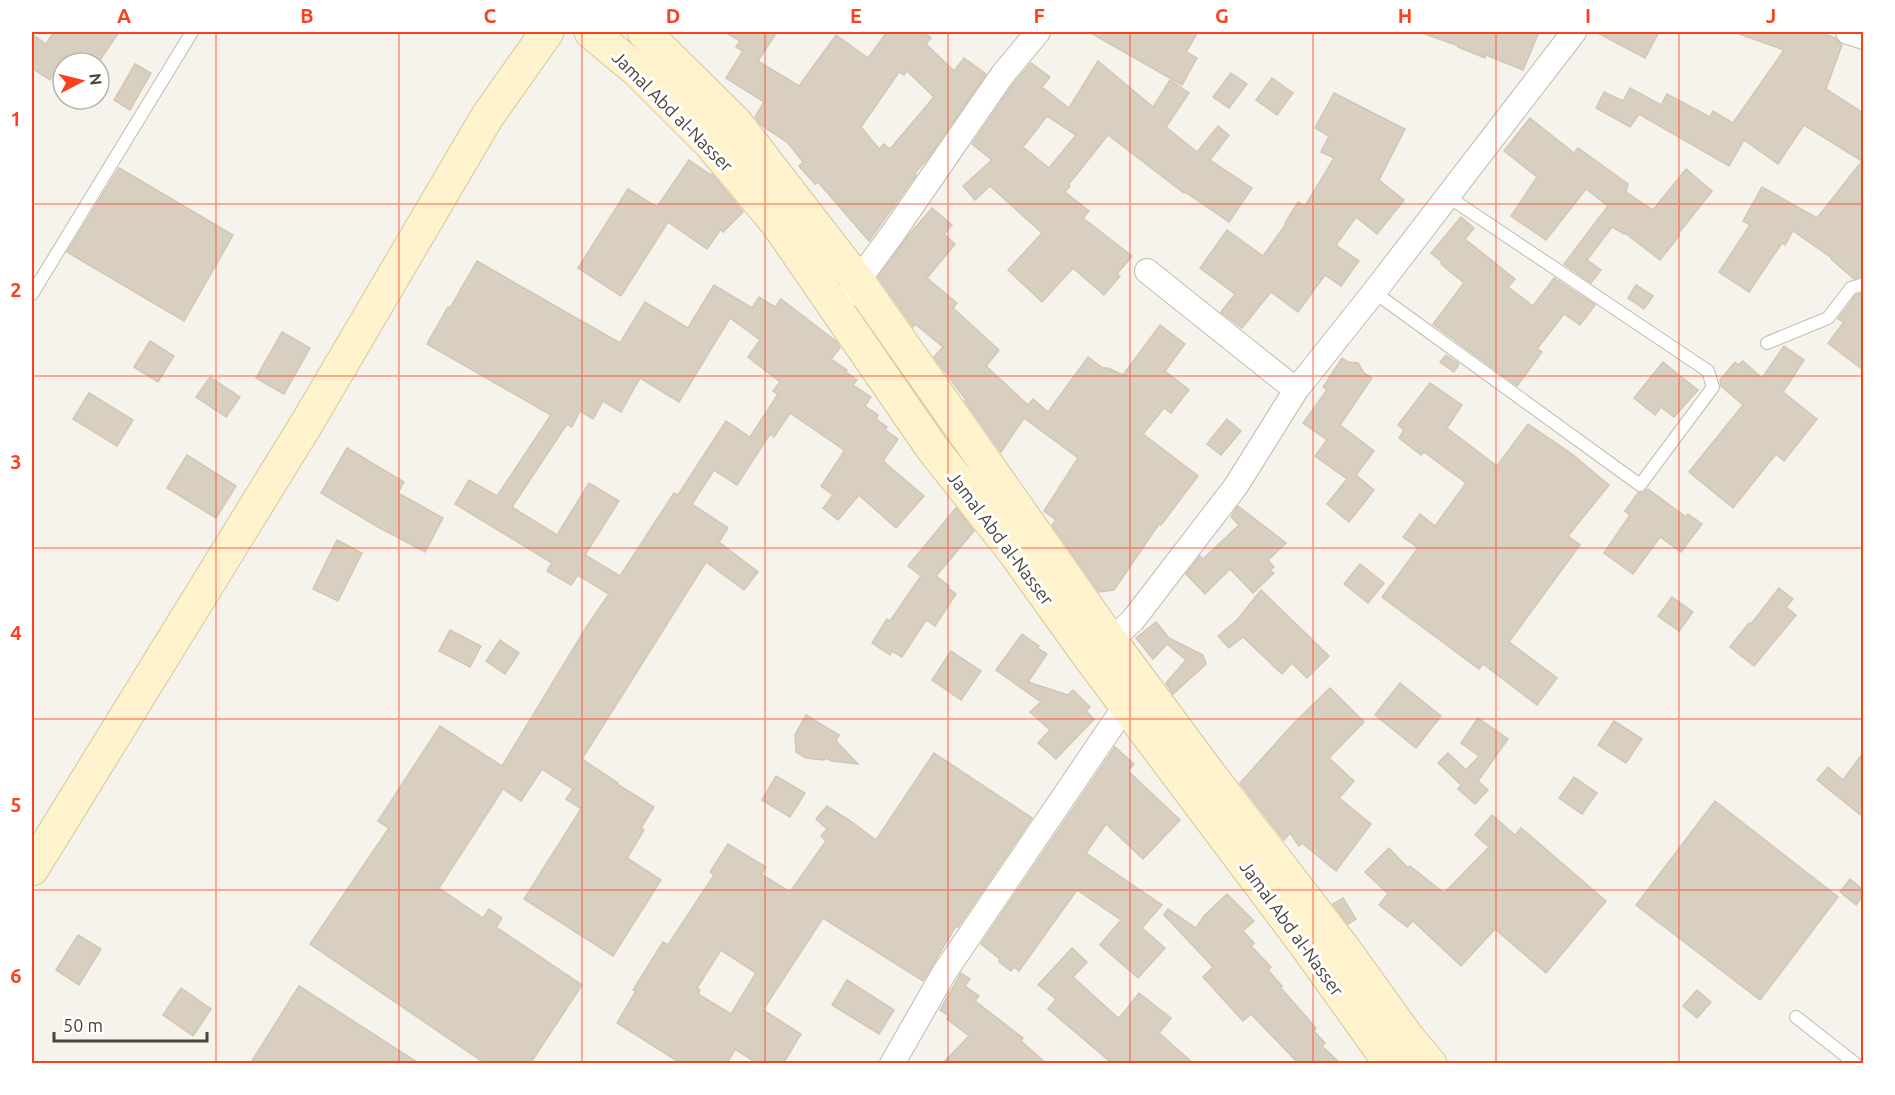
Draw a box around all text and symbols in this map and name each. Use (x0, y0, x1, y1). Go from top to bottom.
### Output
text: A (117, 4, 131, 27)
text: B (300, 4, 314, 27)
text: C (484, 4, 497, 27)
text: D (666, 4, 680, 27)
text: E (850, 4, 862, 27)
text: F (1033, 4, 1045, 27)
text: G (1215, 4, 1229, 27)
text: H (1398, 4, 1412, 27)
text: I (1585, 4, 1591, 27)
text: J (1766, 4, 1776, 27)
street label: Jamal Abd al-Nasser (609, 47, 738, 176)
north arrow (51, 51, 111, 111)
text: N (86, 72, 106, 86)
text: 1 (10, 107, 22, 130)
text: 2 (10, 278, 22, 301)
text: 3 (10, 450, 22, 473)
street label: Jamal Abd al-Nasser (944, 467, 1058, 609)
text: 4 (10, 621, 22, 644)
text: 5 (10, 793, 22, 816)
street label: Jamal Abd al-Nasser (1236, 856, 1348, 1000)
text: 6 (10, 964, 22, 987)
scale bar (54, 1005, 207, 1043)
text: 50 m (63, 1015, 103, 1035)

